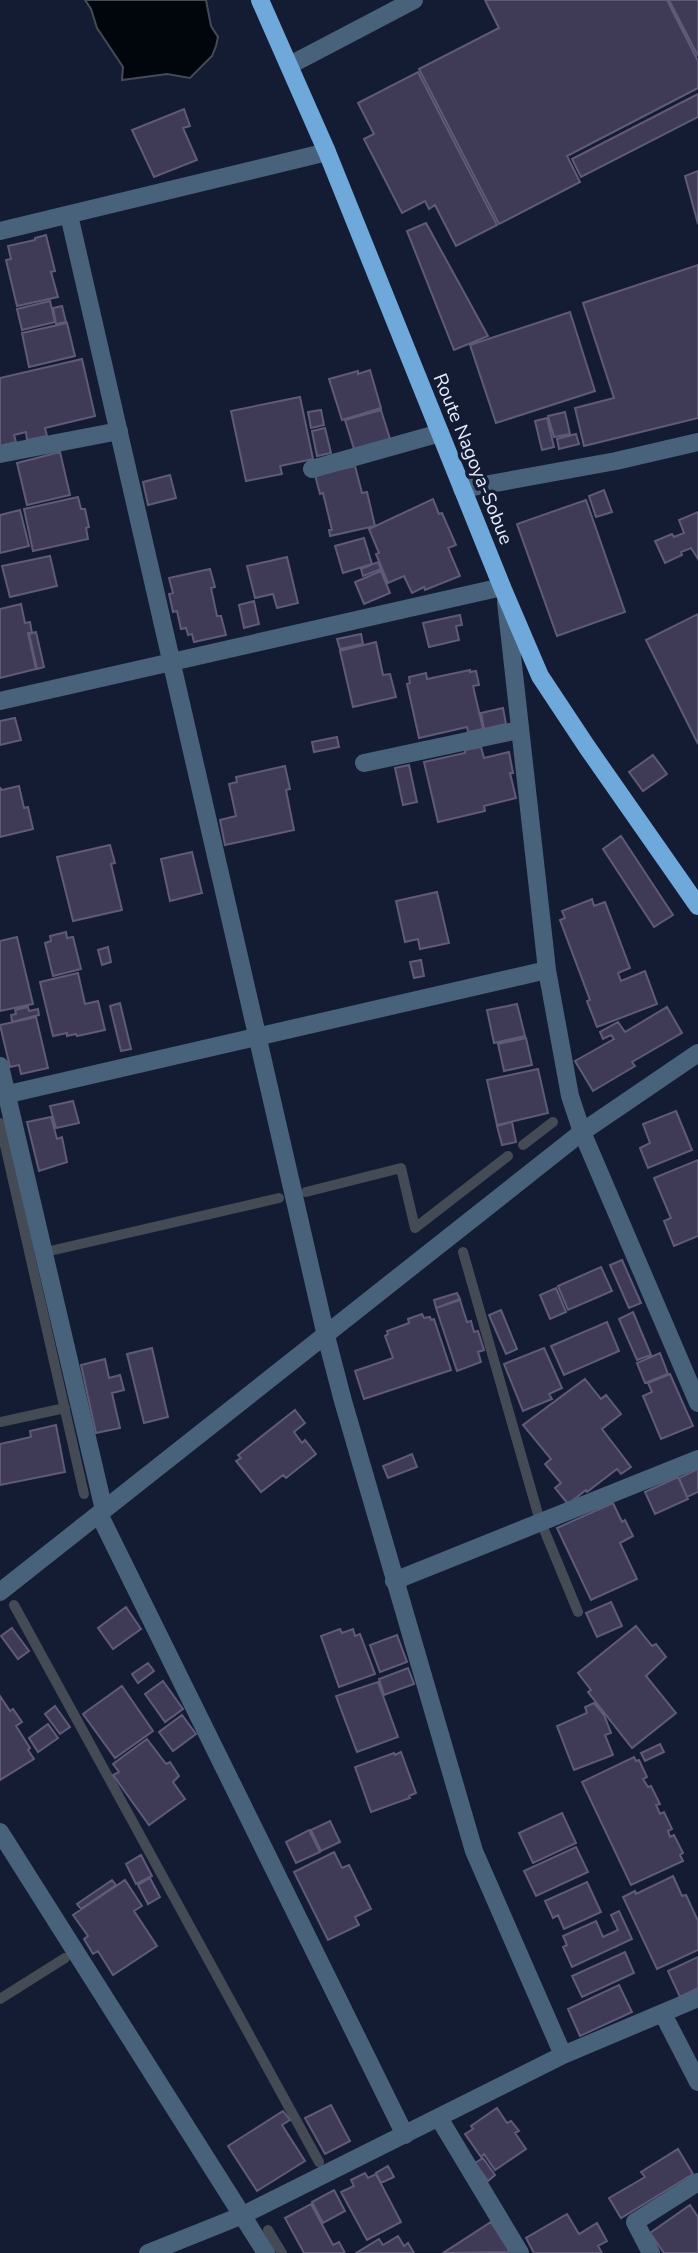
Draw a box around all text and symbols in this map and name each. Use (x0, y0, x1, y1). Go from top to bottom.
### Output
street label: Route Nagoya-Sobue (427, 370, 519, 548)

